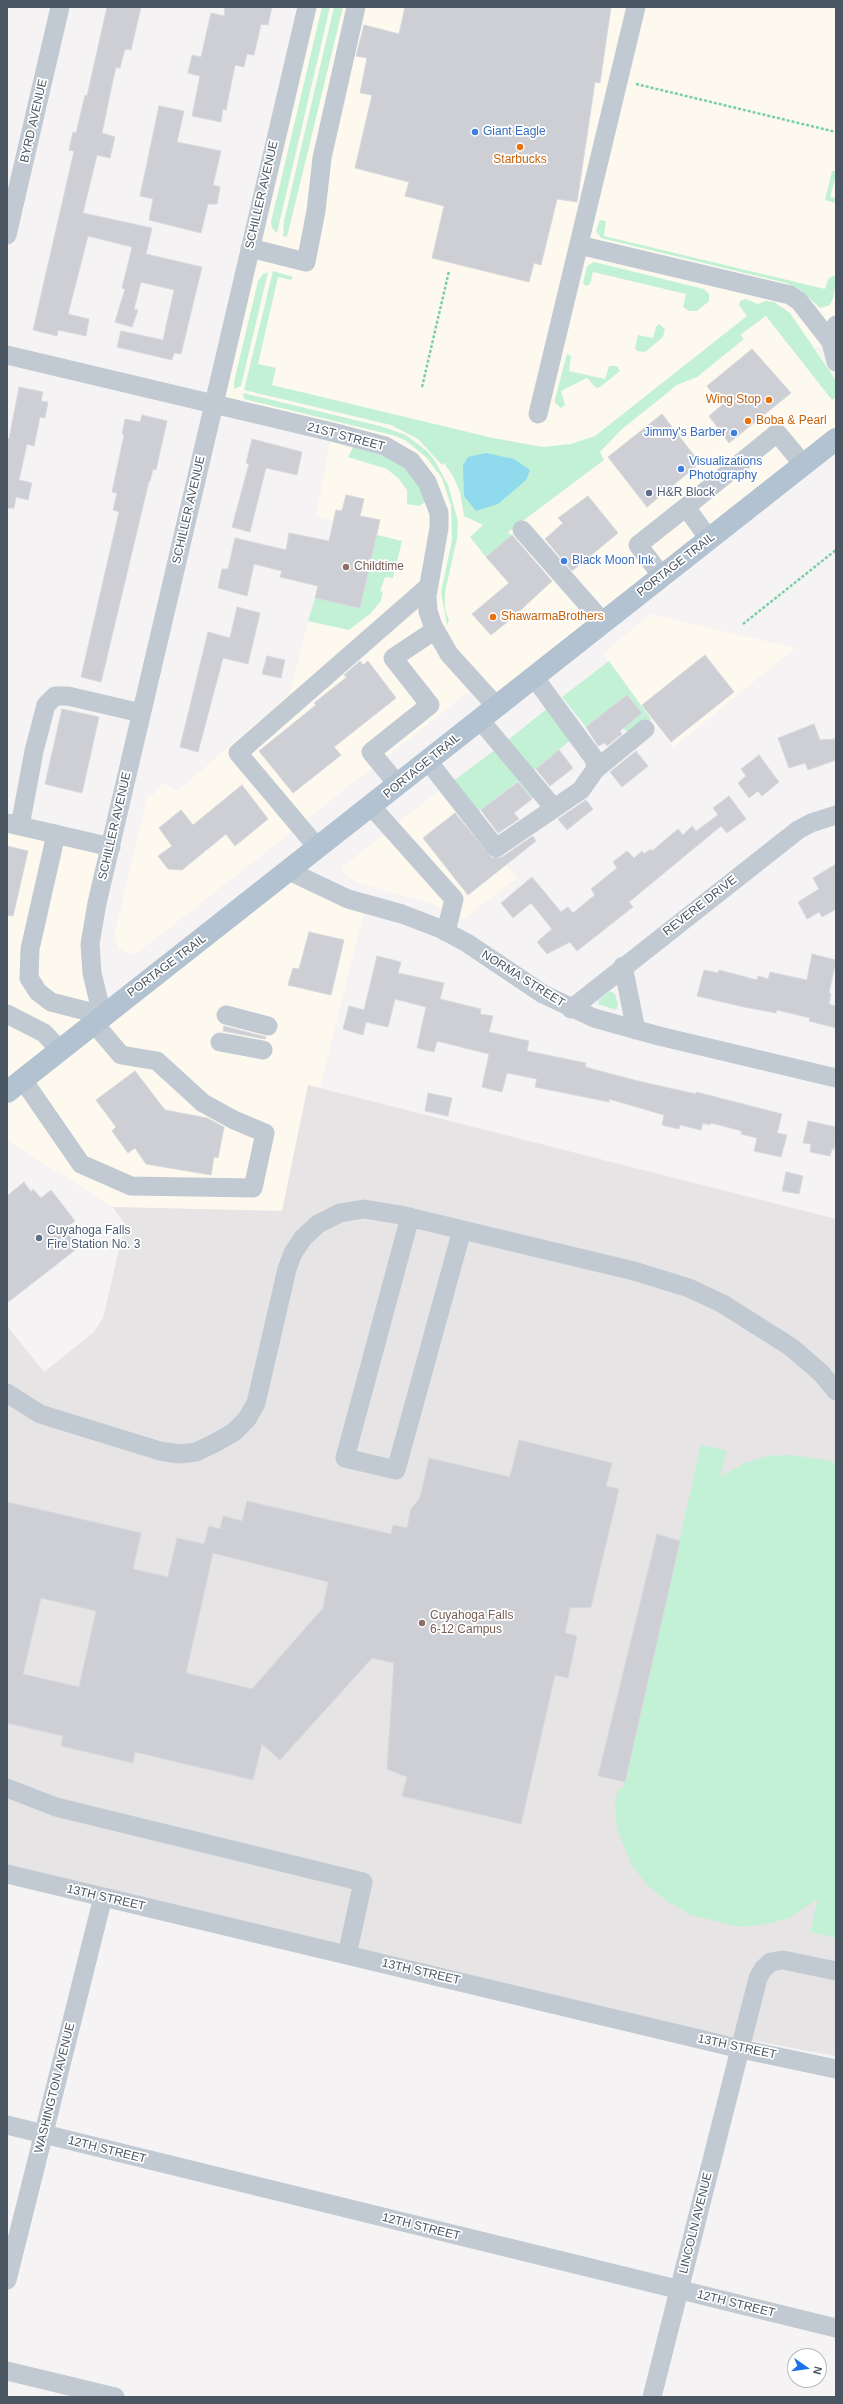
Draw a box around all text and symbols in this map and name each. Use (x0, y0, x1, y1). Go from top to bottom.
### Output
street label: BYRD AVENUE (17, 78, 51, 164)
place label: Giant Eagle (483, 125, 546, 139)
marker: Giant Eagle (470, 127, 480, 137)
street label: SCHILLER AVENUE (243, 140, 281, 250)
marker: Starbucks (515, 142, 525, 152)
place label: Starbucks (493, 153, 547, 167)
place label: Wing Stop (706, 393, 761, 407)
marker: Wing Stop (764, 395, 774, 405)
place label: Boba & Pearl (756, 414, 827, 428)
marker: Boba & Pearl (743, 416, 753, 426)
street label: 21ST STREET (306, 420, 386, 454)
place label: Jimmy's Barber (644, 426, 726, 440)
marker: Jimmy's Barber (729, 428, 739, 438)
street label: SCHILLER AVENUE (170, 455, 208, 565)
place label: Visualizations Photography (689, 455, 762, 483)
marker: Visualizations Photography (676, 464, 686, 474)
place label: H&R Block (657, 486, 715, 500)
marker: H&R Block (644, 488, 654, 498)
street label: PORTAGE TRAIL (634, 530, 718, 600)
place label: Black Moon Ink (572, 554, 654, 568)
marker: Black Moon Ink (559, 556, 569, 566)
place label: Childtime (354, 560, 404, 574)
marker: Childtime (341, 562, 351, 572)
place label: ShawarmaBrothers (501, 610, 604, 624)
marker: ShawarmaBrothers (488, 612, 498, 622)
street label: PORTAGE TRAIL (381, 731, 463, 801)
street label: SCHILLER AVENUE (96, 771, 134, 881)
street label: REVERE DRIVE (660, 873, 740, 939)
street label: PORTAGE TRAIL (125, 932, 209, 1000)
street label: NORMA STREET (479, 948, 567, 1010)
place label: Cuyahoga Falls Fire Station No. 3 (47, 1224, 140, 1252)
marker: Cuyahoga Falls Fire Station No. 3 (34, 1233, 44, 1243)
place label: Cuyahoga Falls 6-12 Campus (430, 1609, 513, 1637)
marker: Cuyahoga Falls 6-12 Campus (417, 1618, 427, 1628)
street label: 13TH STREET (65, 1882, 147, 1914)
street label: 13TH STREET (380, 1956, 462, 1988)
street label: WASHINGTON AVENUE (32, 2021, 78, 2155)
street label: 13TH STREET (696, 2032, 778, 2062)
street label: 12TH STREET (66, 2133, 148, 2167)
street label: LINCOLN AVENUE (676, 2171, 716, 2275)
street label: 12TH STREET (380, 2210, 462, 2244)
street label: 12TH STREET (695, 2287, 777, 2321)
north arrow (787, 2348, 827, 2388)
text: N (811, 2365, 824, 2376)

